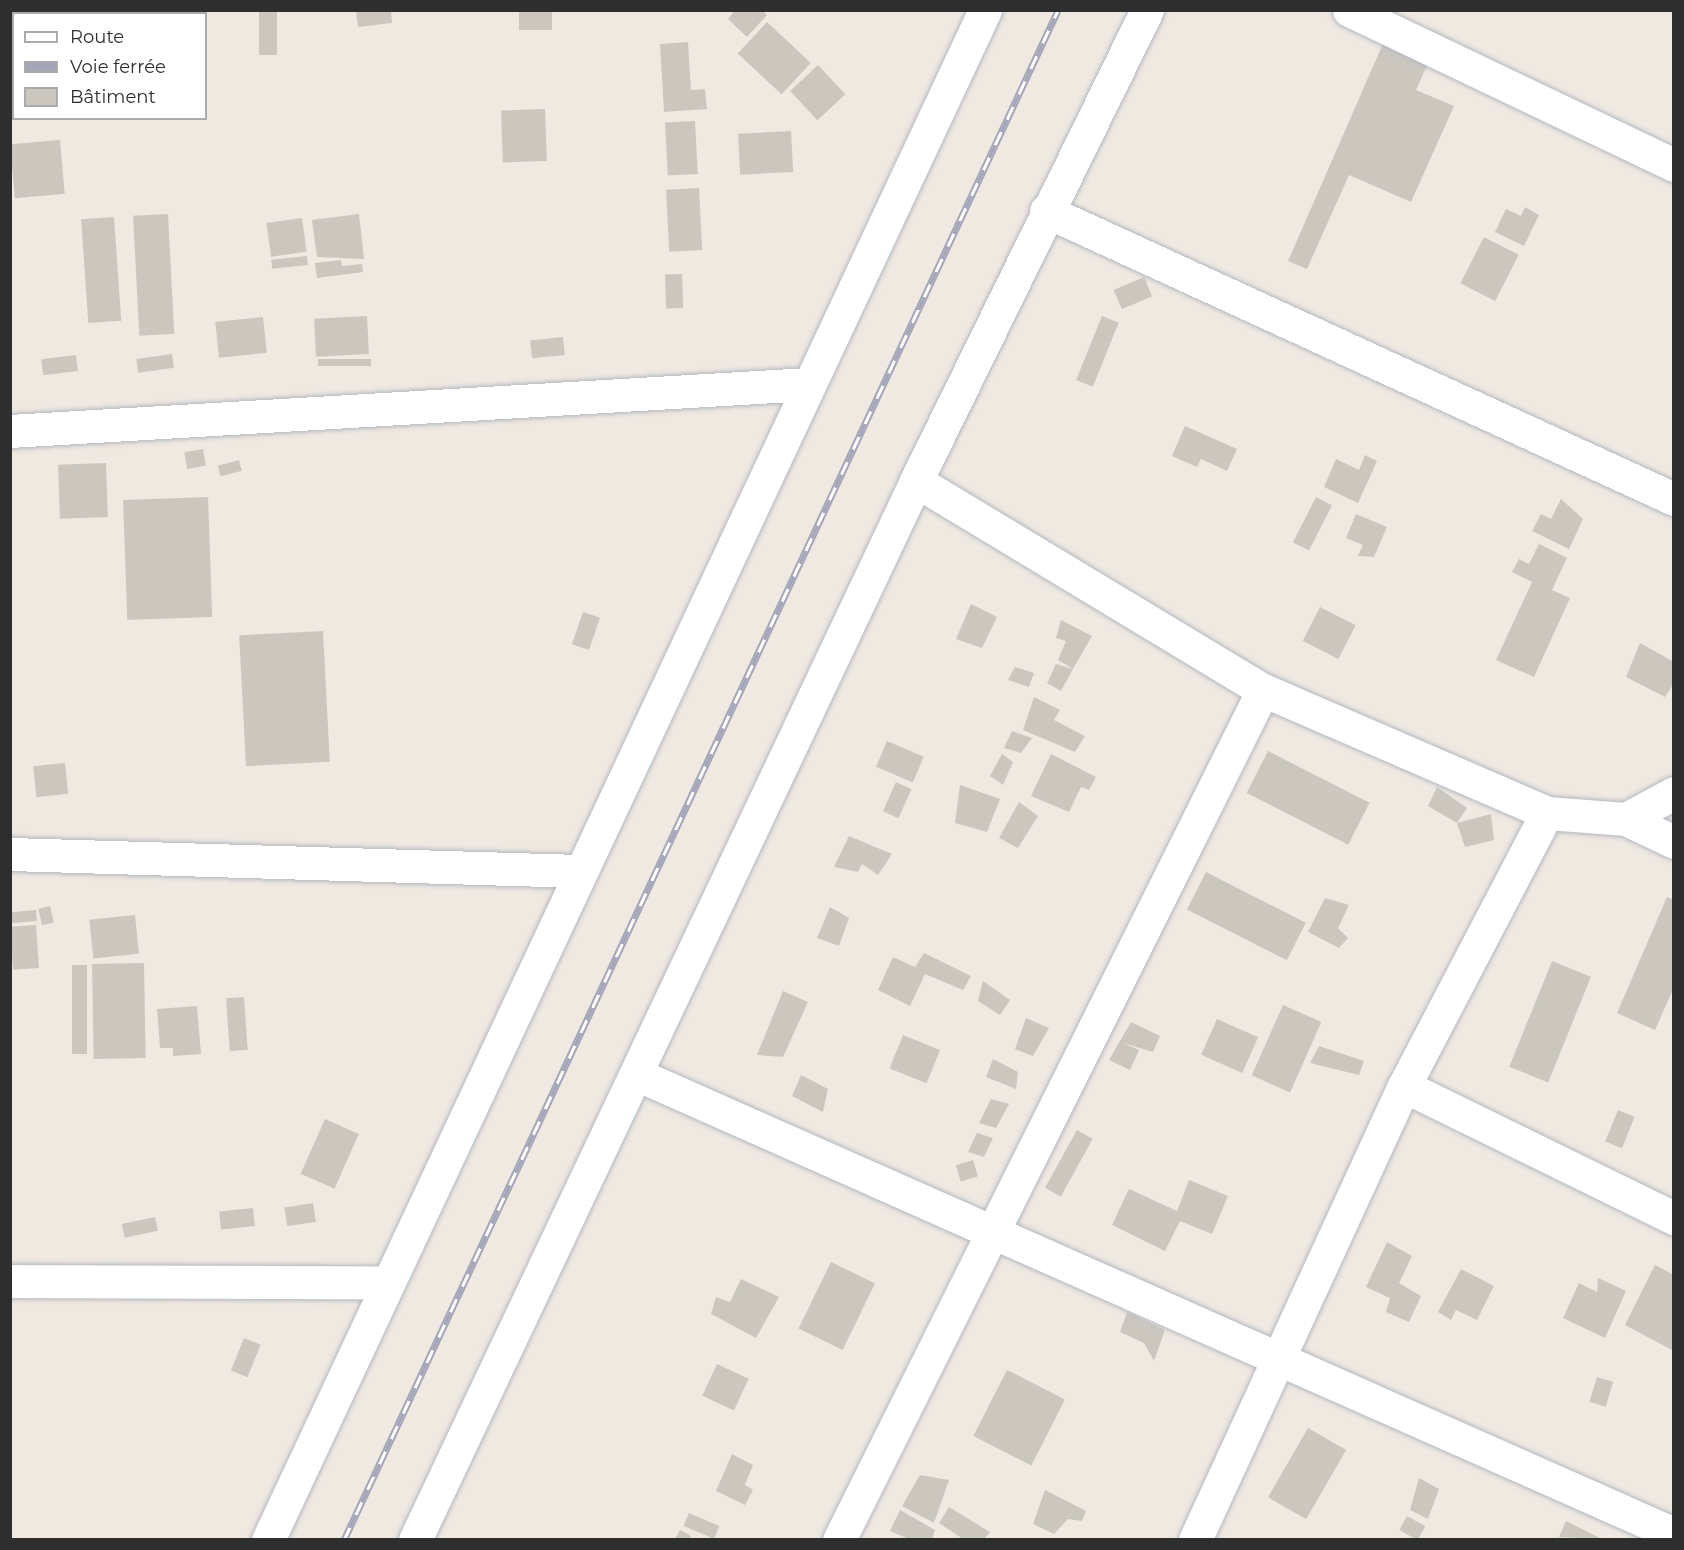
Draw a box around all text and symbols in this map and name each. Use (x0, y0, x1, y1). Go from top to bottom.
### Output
legend (12, 12, 207, 120)
text: Route (70, 26, 124, 48)
text: Voie ferrée (70, 56, 166, 78)
text: Bâtiment (70, 86, 156, 108)

